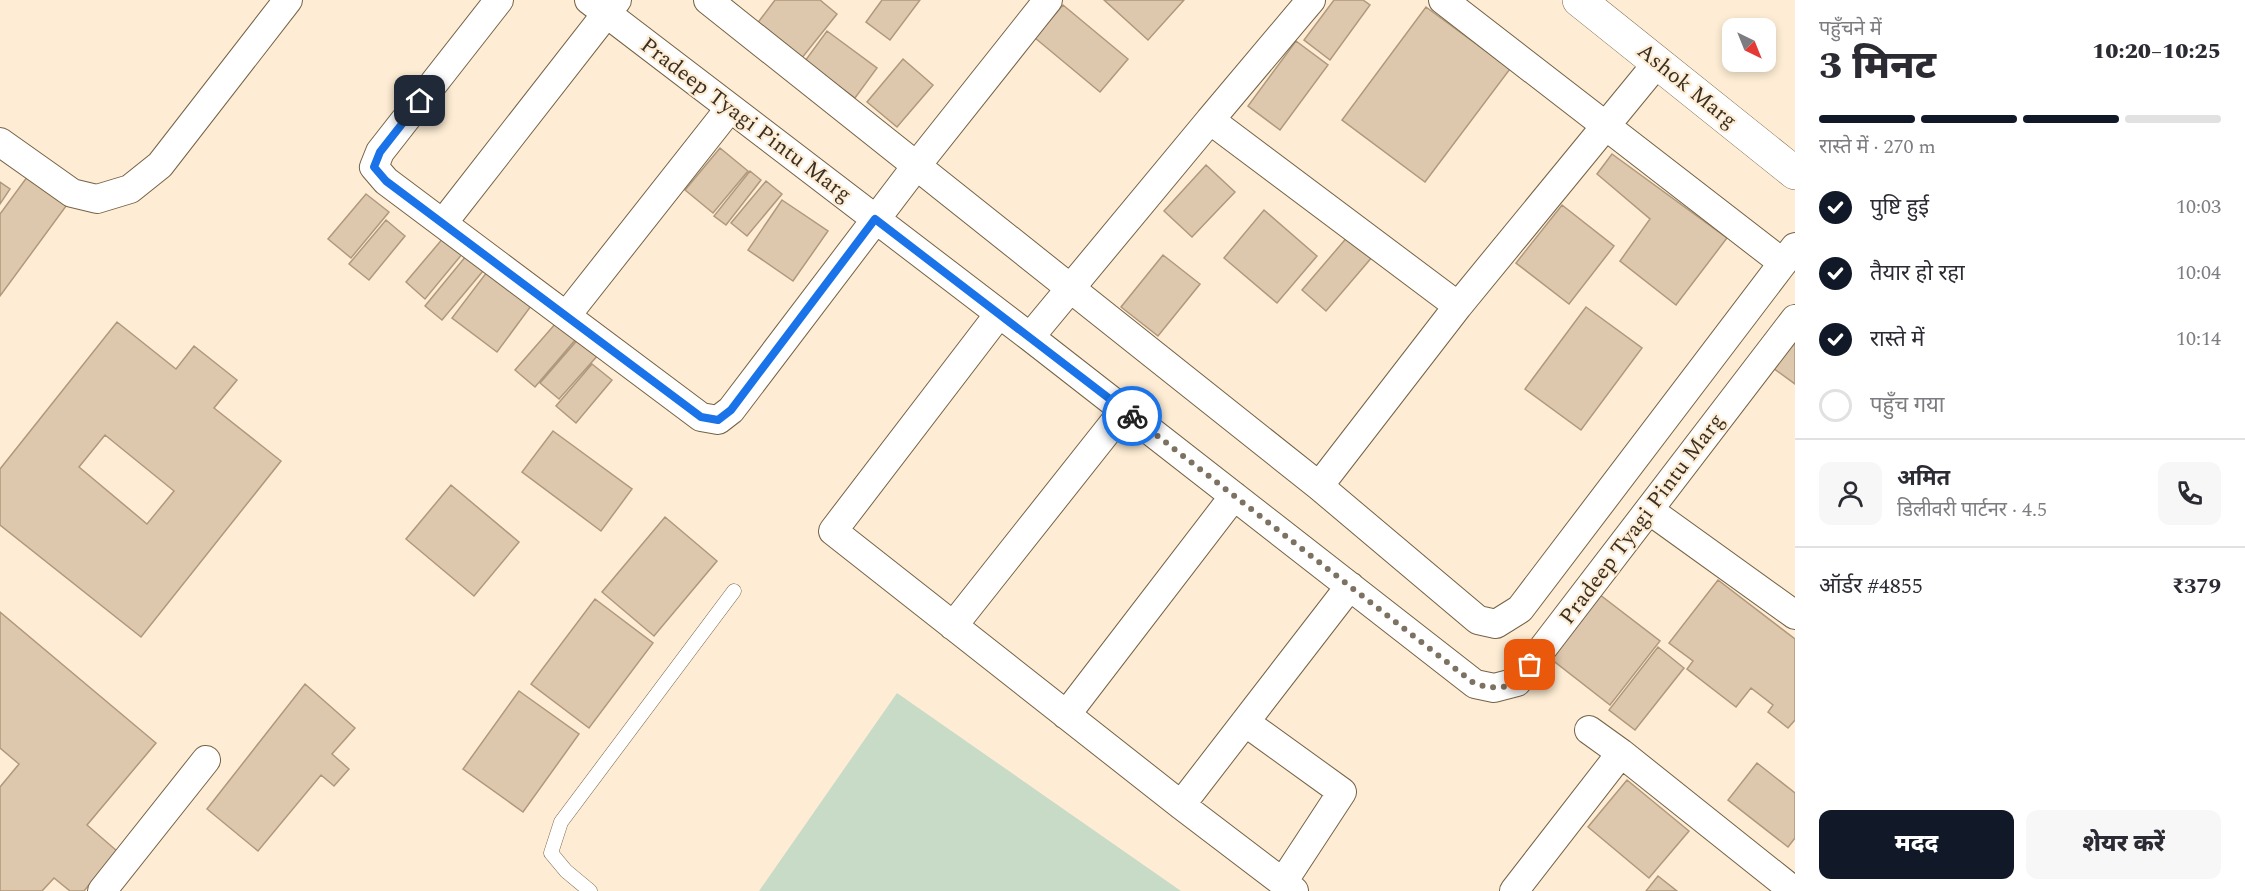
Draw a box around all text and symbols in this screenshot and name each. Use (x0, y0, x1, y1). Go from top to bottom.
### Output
text: पहुँचने में (1819, 14, 1882, 44)
north arrow (1722, 18, 1776, 72)
map controls (1722, 18, 1776, 72)
street label: Pradeep Tyagi Pintu Marg (633, 29, 859, 211)
street label: Ashok Marg (1630, 35, 1744, 137)
text: 10:20–10:25 (2092, 35, 2221, 68)
text: 3 मिनट (1819, 37, 1936, 96)
pin (394, 75, 445, 126)
icon: home (403, 84, 436, 117)
text: रास्ते में · 270 m (1819, 132, 1936, 162)
icon: check (1819, 191, 1852, 224)
text: पुष्टि हुई (1870, 191, 1929, 224)
text: 10:03 (2176, 192, 2221, 222)
icon: check (1819, 257, 1852, 290)
text: तैयार हो रहा (1870, 257, 1965, 290)
text: 10:04 (2176, 258, 2221, 288)
icon: check (1819, 323, 1852, 356)
text: रास्ते में (1870, 323, 1924, 356)
text: 10:14 (2176, 324, 2221, 354)
courier (1102, 386, 1162, 446)
text: पहुँच गया (1870, 389, 1945, 422)
icon: bike (1116, 400, 1149, 433)
street label: Pradeep Tyagi Pintu Marg (1551, 406, 1733, 632)
button: person (1819, 462, 1882, 525)
text: अमित (1897, 462, 1950, 495)
button: phone (2158, 462, 2221, 525)
text: डिलीवरी पार्टनर · 4.5 (1897, 495, 2047, 525)
text: ऑर्डर #4855 (1819, 570, 1923, 603)
text: ₹379 (2172, 570, 2221, 603)
pin (1504, 639, 1555, 690)
icon: bag (1513, 648, 1546, 681)
button: मदद (1819, 810, 2014, 879)
button: शेयर करें (2026, 810, 2221, 879)

